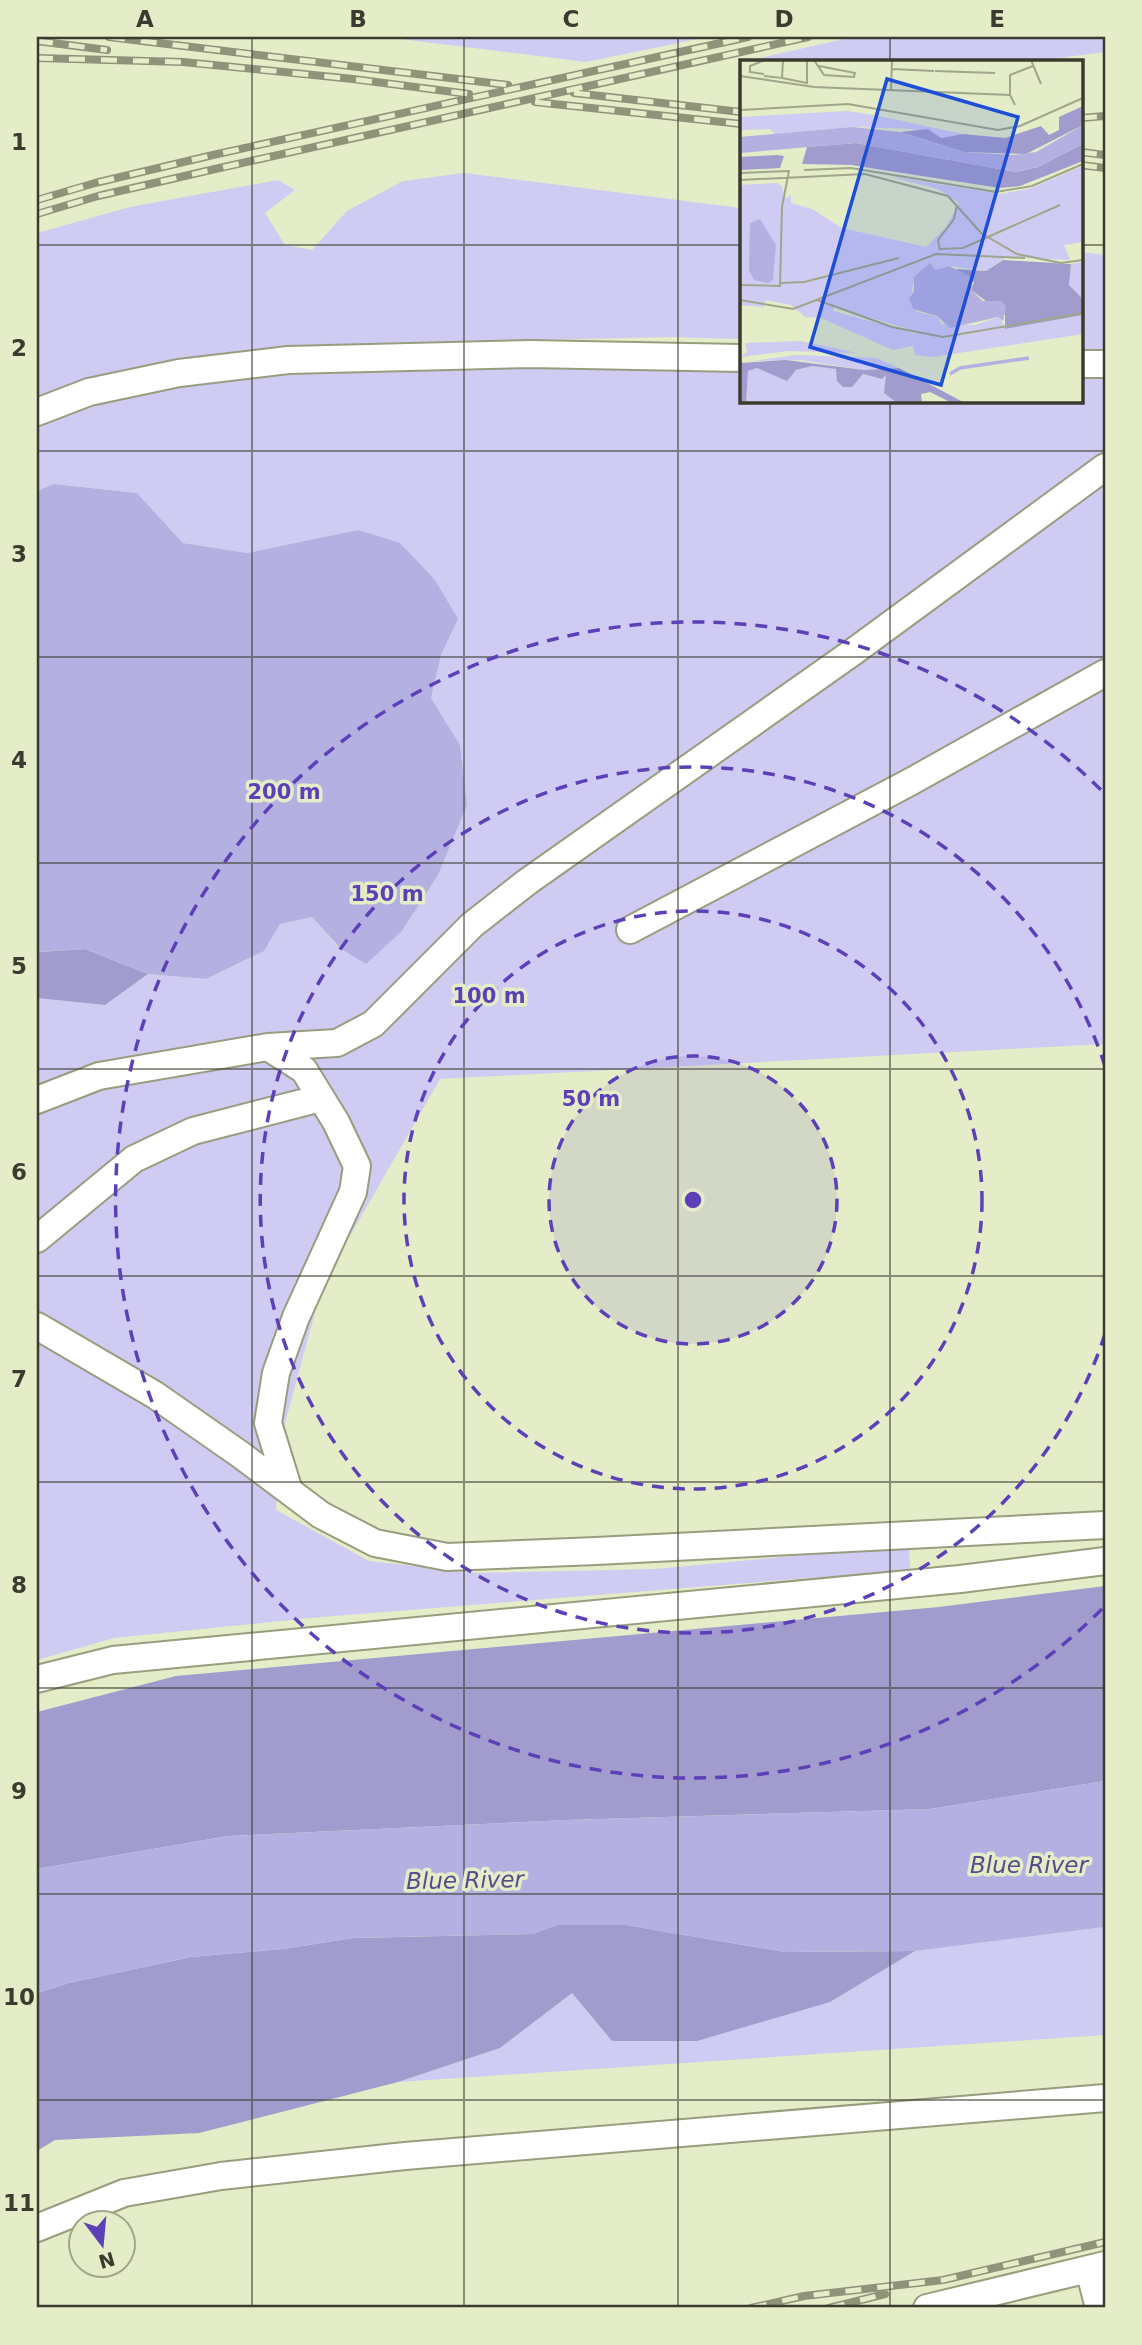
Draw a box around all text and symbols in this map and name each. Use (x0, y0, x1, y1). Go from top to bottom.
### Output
text: A (136, 6, 154, 32)
text: B (349, 6, 367, 32)
text: C (563, 6, 579, 32)
text: D (774, 6, 794, 32)
text: E (989, 6, 1005, 32)
inset map (740, 60, 1082, 402)
text: 1 (11, 129, 27, 155)
text: 2 (11, 335, 27, 361)
text: 3 (11, 541, 27, 567)
text: 4 (11, 747, 27, 773)
text: 200 m (247, 780, 321, 804)
text: 150 m (350, 882, 424, 906)
text: 5 (11, 953, 27, 979)
text: 100 m (452, 984, 526, 1008)
text: 50 m (562, 1087, 620, 1111)
text: 6 (11, 1159, 27, 1185)
centre of rings (681, 1188, 705, 1212)
text: 7 (11, 1366, 27, 1392)
text: 8 (11, 1572, 27, 1598)
text: 9 (11, 1778, 27, 1804)
water label: Blue River (970, 1852, 1089, 1878)
water label: Blue River (406, 1866, 526, 1894)
text: 10 (3, 1984, 35, 2010)
text: 11 (3, 2190, 35, 2216)
north arrow (66, 2208, 136, 2278)
text: N (96, 2248, 117, 2273)

